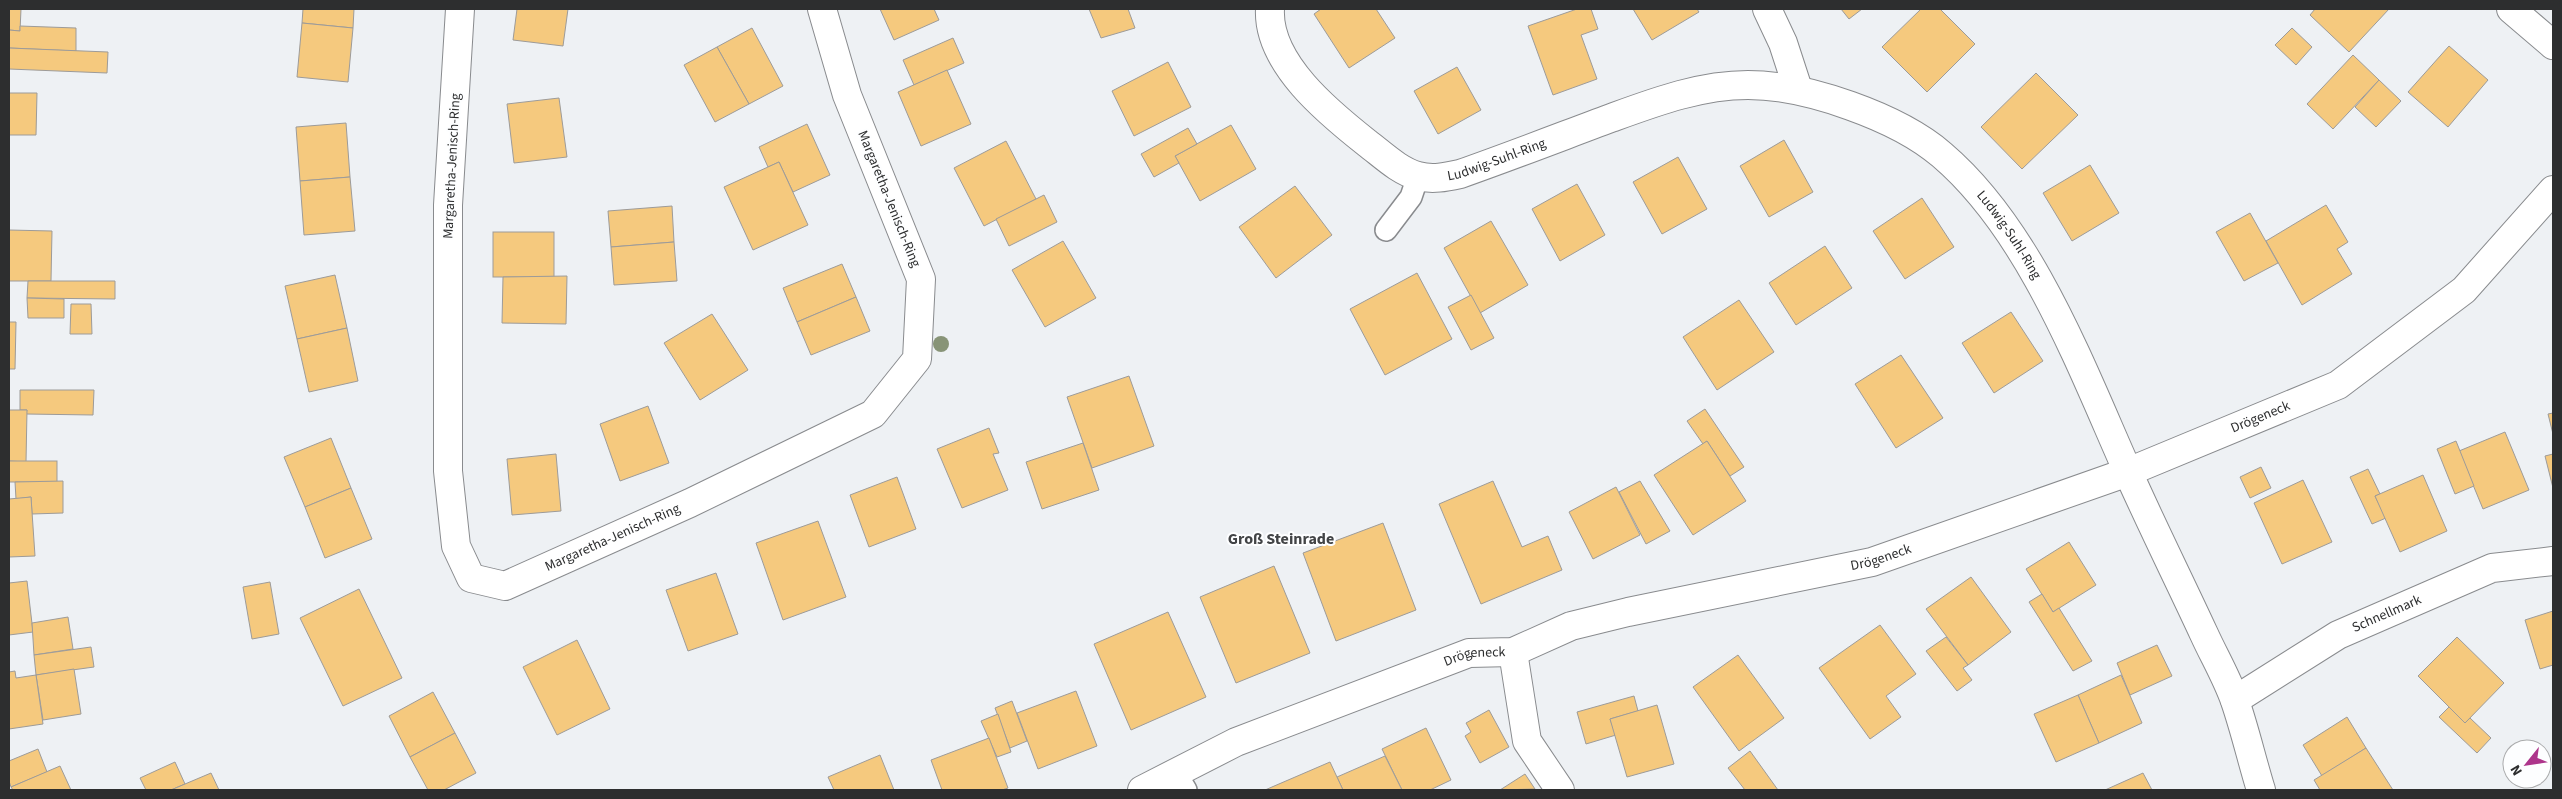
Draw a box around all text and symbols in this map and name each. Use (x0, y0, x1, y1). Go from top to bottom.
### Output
street label: Margaretha-Jenisch-Ring (438, 93, 466, 239)
street label: Margaretha-Jenisch-Ring (852, 128, 926, 270)
street label: Ludwig-Suhl-Ring (1446, 133, 1549, 186)
street label: Ludwig-Suhl-Ring (1972, 186, 2046, 283)
street label: Drögeneck (2228, 396, 2293, 438)
street label: Margaretha-Jenisch-Ring (542, 499, 683, 577)
district label: Groß Steinrade (1228, 528, 1334, 550)
street label: Drögeneck (1849, 539, 1914, 576)
street label: Schnellmark (2349, 590, 2425, 638)
street label: Drögeneck (1441, 642, 1506, 672)
north arrow (2502, 739, 2552, 789)
text: N (2506, 761, 2528, 779)

